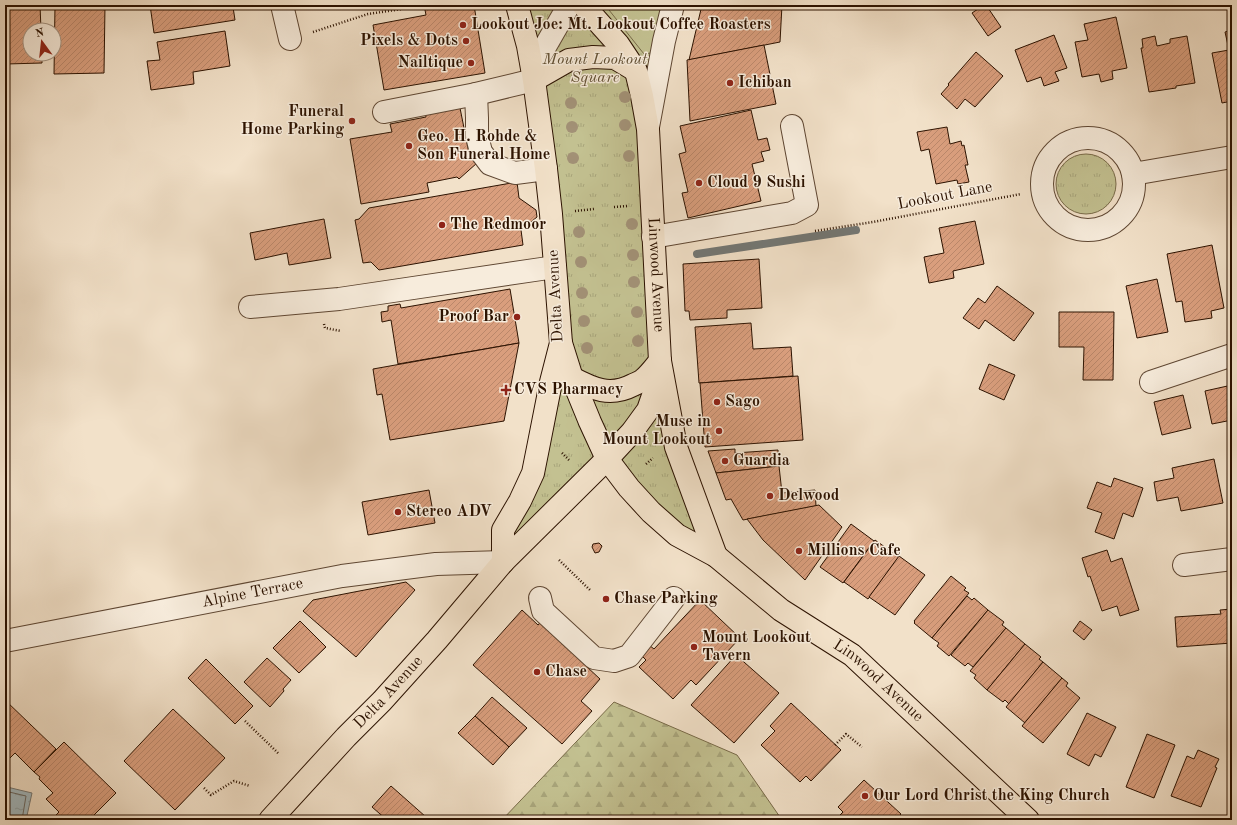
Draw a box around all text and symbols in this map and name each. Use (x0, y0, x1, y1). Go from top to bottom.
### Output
place label: Lookout Joe: Mt. Lookout Coffee Roasters (471, 17, 771, 33)
marker: Lookout Joe: Mt. Lookout Coffee Roasters (458, 20, 468, 30)
north arrow (22, 22, 62, 62)
text: N (34, 27, 46, 40)
place label: Pixels & Dots (360, 33, 458, 49)
marker: Pixels & Dots (461, 36, 471, 46)
park label: Mount Lookout Square (542, 52, 648, 86)
place label: Nailtique (398, 55, 463, 71)
marker: Nailtique (466, 58, 476, 68)
place label: Ichiban (738, 75, 792, 91)
marker: Ichiban (725, 78, 735, 88)
place label: Funeral Home Parking (241, 104, 344, 138)
marker: Funeral Home Parking (347, 116, 357, 126)
place label: Geo. H. Rohde & Son Funeral Home (417, 129, 550, 163)
marker: Geo. H. Rohde & Son Funeral Home (404, 141, 414, 151)
place label: Cloud 9 Sushi (707, 175, 806, 191)
marker: Cloud 9 Sushi (694, 178, 704, 188)
street label: Lookout Lane (896, 179, 994, 213)
place label: The Redmoor (450, 217, 546, 233)
street label: Linwood Avenue (645, 217, 666, 333)
marker: The Redmoor (437, 220, 447, 230)
street label: Delta Avenue (546, 249, 566, 343)
place label: Proof Bar (438, 309, 509, 325)
marker: Proof Bar (512, 312, 522, 322)
place label: CVS Pharmacy (514, 382, 623, 398)
marker: CVS Pharmacy (501, 385, 511, 395)
place label: Sago (725, 394, 760, 410)
marker: Sago (712, 397, 722, 407)
place label: Muse in Mount Lookout (602, 414, 711, 448)
marker: Muse in Mount Lookout (714, 426, 724, 436)
place label: Guardia (733, 453, 790, 469)
marker: Guardia (720, 456, 730, 466)
place label: Delwood (778, 488, 840, 504)
marker: Delwood (765, 491, 775, 501)
place label: Stereo ADV (406, 504, 492, 520)
marker: Stereo ADV (393, 507, 403, 517)
place label: Millions Cafe (807, 543, 901, 559)
marker: Millions Cafe (794, 546, 804, 556)
street label: Alpine Terrace (200, 576, 304, 611)
place label: Chase Parking (614, 591, 718, 607)
marker: Chase Parking (601, 594, 611, 604)
place label: Mount Lookout Tavern (702, 630, 811, 664)
street label: Linwood Avenue (830, 637, 926, 725)
marker: Mount Lookout Tavern (689, 642, 699, 652)
street label: Delta Avenue (351, 653, 426, 732)
place label: Chase (545, 664, 587, 680)
marker: Chase (532, 667, 542, 677)
place label: Our Lord Christ the King Church (873, 788, 1110, 804)
marker: Our Lord Christ the King Church (860, 791, 870, 801)

